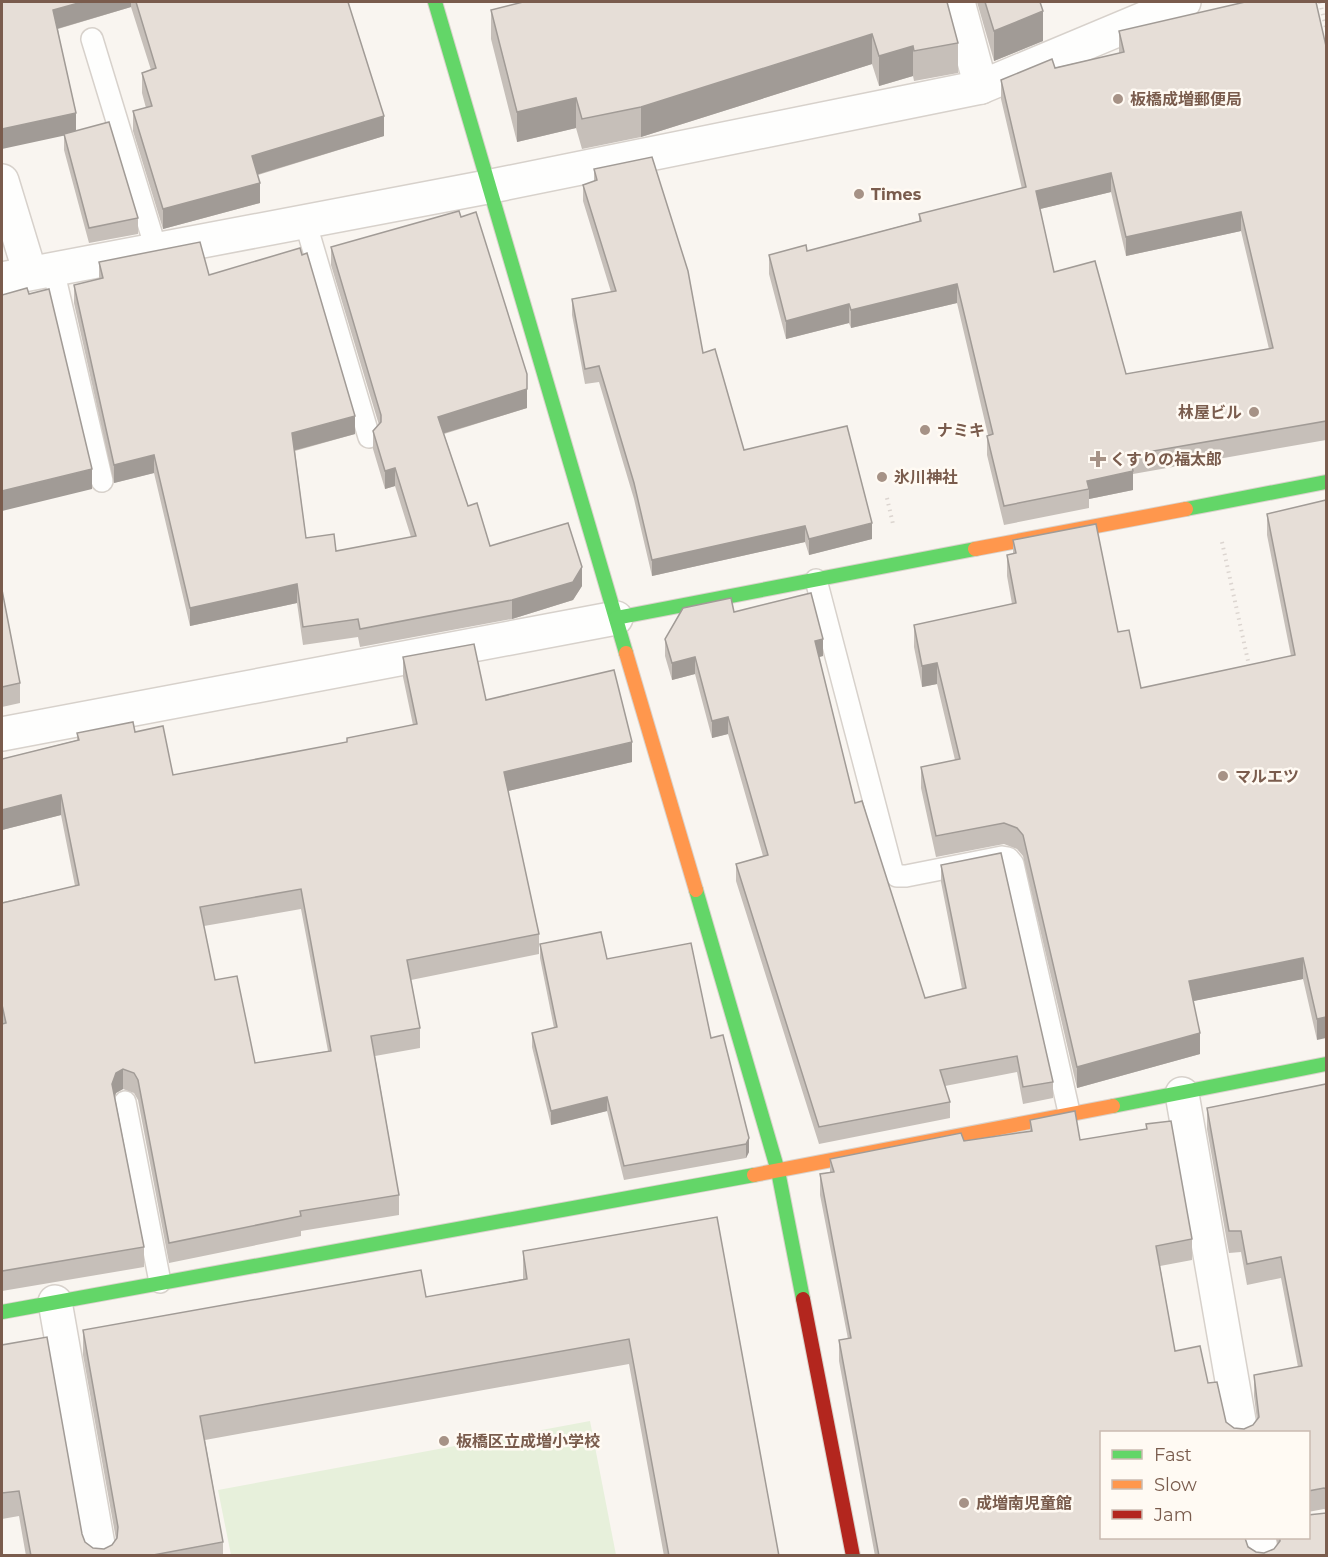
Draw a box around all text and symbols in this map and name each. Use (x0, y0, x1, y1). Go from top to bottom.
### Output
place label: 板橋成増郵便局 (1130, 90, 1242, 109)
marker: 板橋成増郵便局 (1111, 92, 1125, 106)
place label: Times (871, 185, 922, 204)
marker: Times (852, 187, 866, 201)
place label: 林屋ビル (1178, 403, 1242, 422)
marker: 林屋ビル (1247, 405, 1261, 419)
place label: ナミキ (937, 421, 985, 440)
marker: ナミキ (918, 423, 932, 437)
place label: くすりの福太郎 (1110, 450, 1222, 469)
marker: くすりの福太郎 (1091, 452, 1105, 466)
place label: 氷川神社 (894, 468, 958, 487)
marker: 氷川神社 (875, 470, 889, 484)
place label: マルエツ (1235, 767, 1299, 786)
marker: マルエツ (1216, 769, 1230, 783)
legend (1100, 1431, 1310, 1539)
place label: 板橋区立成増小学校 (456, 1432, 600, 1451)
marker: 板橋区立成増小学校 (437, 1434, 451, 1448)
text: Fast (1154, 1444, 1192, 1466)
text: Slow (1154, 1474, 1197, 1496)
place label: 成増南児童館 (976, 1494, 1072, 1513)
marker: 成増南児童館 (957, 1496, 971, 1510)
text: Jam (1153, 1504, 1193, 1526)

